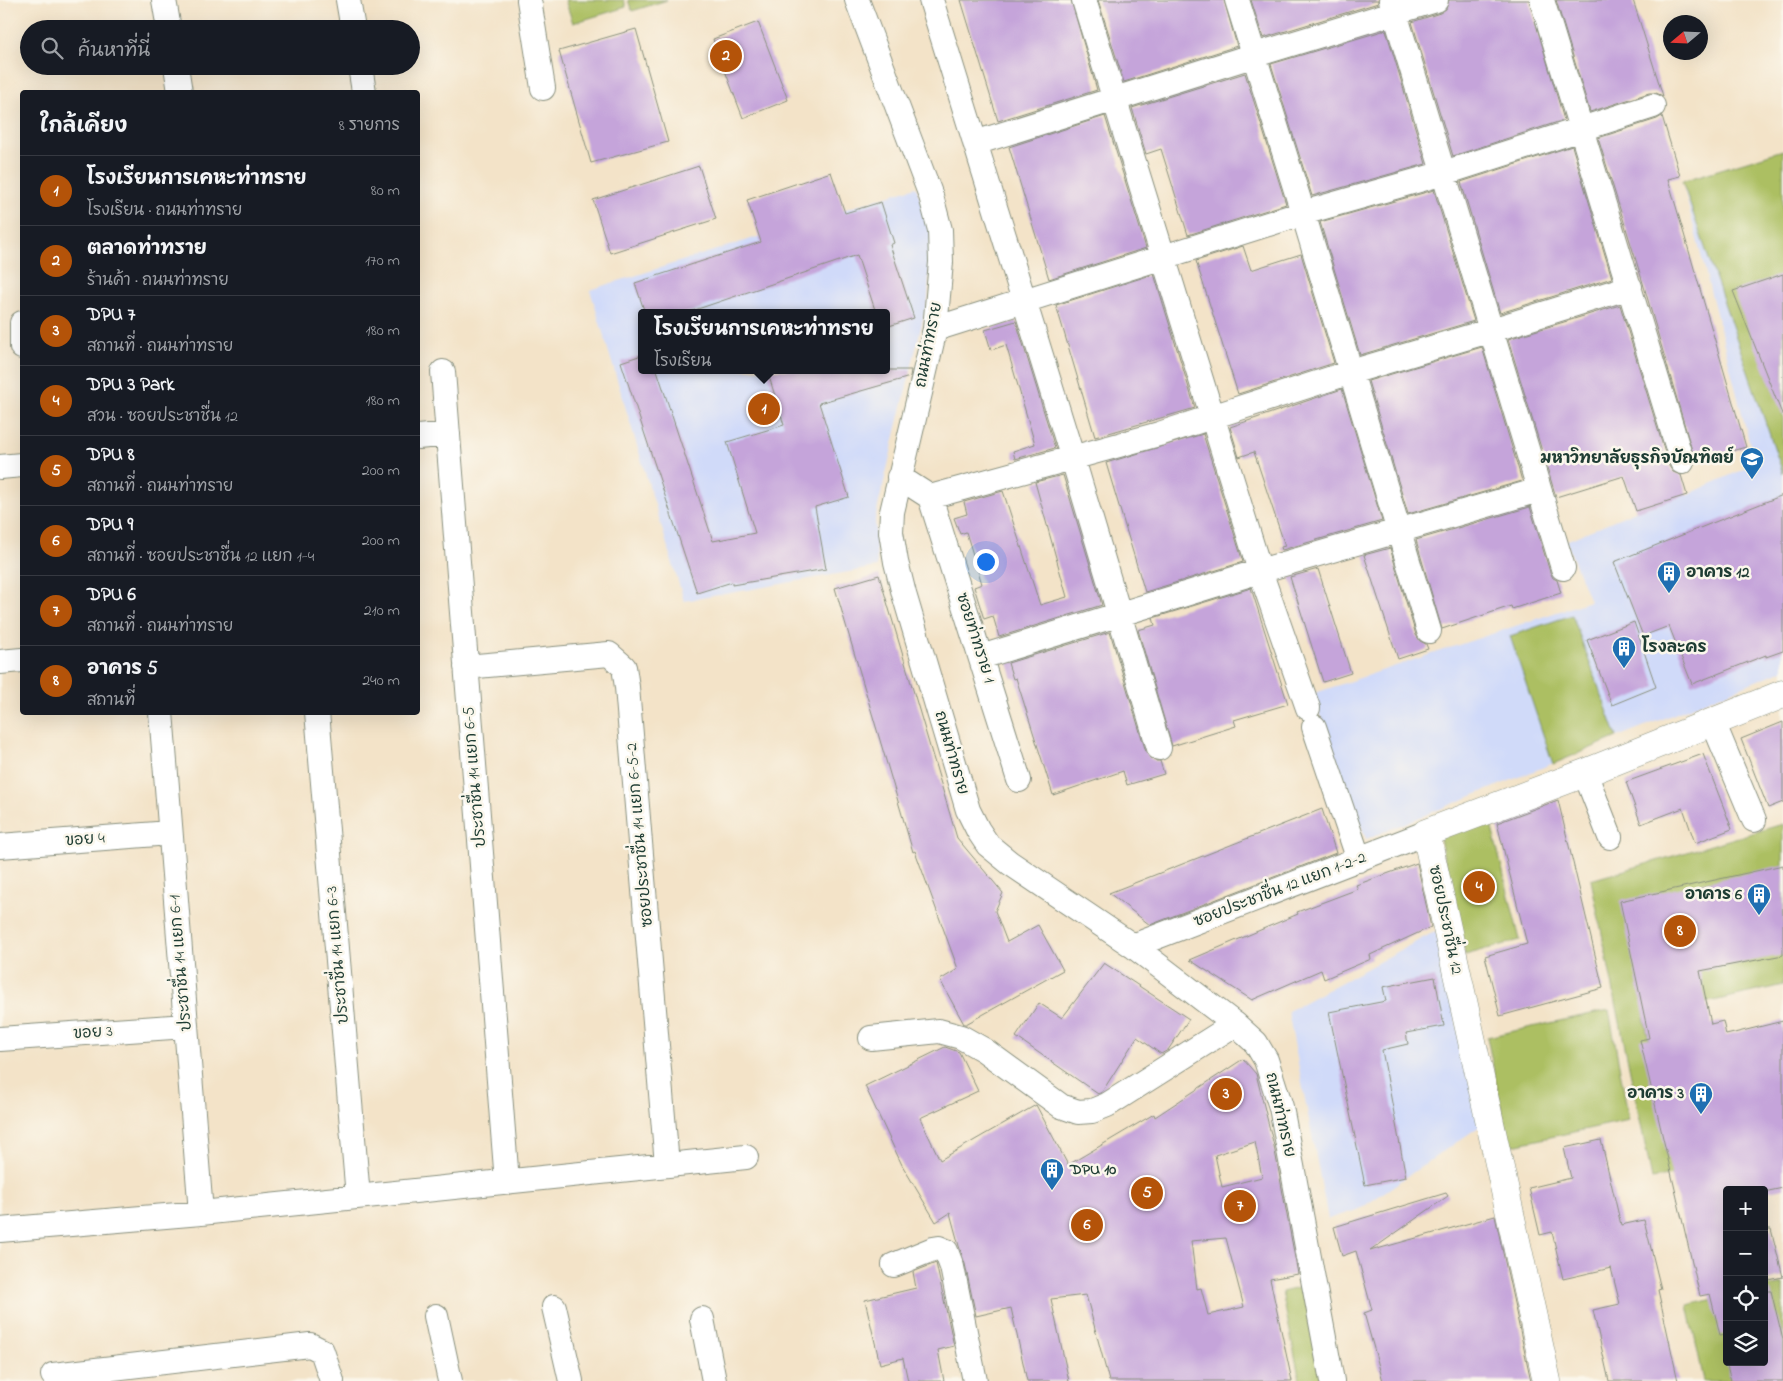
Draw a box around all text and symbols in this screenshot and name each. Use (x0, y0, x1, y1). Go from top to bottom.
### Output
north arrow (1663, 15, 1708, 60)
search box (20, 20, 420, 75)
icon: search (38, 34, 66, 62)
pin: 2 (710, 37, 742, 75)
text: ค้นหาที่นี่ (78, 38, 150, 65)
text: ใกล้เคียง (40, 112, 127, 142)
text: 8 รายการ (339, 114, 400, 138)
text: โรงเรียนการเคหะท่าทราย (87, 166, 307, 193)
text: 1 (53, 179, 59, 203)
text: 80 m (371, 179, 400, 203)
text: โรงเรียน · ถนนท่าทราย (87, 199, 242, 223)
text: ตลาดท่าทราย (87, 236, 207, 263)
text: 2 (52, 249, 60, 273)
text: 170 m (365, 249, 400, 273)
text: ร้านค้า · ถนนท่าทราย (87, 269, 229, 293)
street label: ถนนท่าทราย (908, 300, 949, 390)
text: DPU 7 (87, 302, 135, 329)
popup (638, 309, 890, 374)
text: โรงเรียนการเคหะท่าทราย (654, 317, 874, 344)
text: 3 (53, 319, 59, 343)
text: 180 m (366, 319, 400, 343)
text: สถานที่ · ถนนท่าทราย (87, 335, 233, 359)
text: โรงเรียน (654, 350, 711, 374)
text: DPU 3 Park (87, 372, 175, 399)
text: 4 (53, 389, 59, 413)
text: 180 m (366, 389, 400, 413)
pin: 1 (748, 390, 780, 428)
text: สวน · ซอยประชาชื่น 12 (87, 405, 238, 429)
text: DPU 8 (87, 442, 135, 469)
place label: มหาวิทยาลัยธุรกิจบัณฑิตย์ (1540, 446, 1734, 471)
school or university icon: มหาวิทยาลัยธุรกิจบัณฑิตย์ (1739, 446, 1765, 480)
text: 5 (51, 459, 61, 483)
text: 200 m (362, 459, 400, 483)
text: สถานที่ · ถนนท่าทราย (87, 475, 233, 499)
text: DPU 9 (87, 512, 133, 539)
text: 6 (52, 529, 60, 553)
text: 200 m (362, 529, 400, 553)
text: สถานที่ · ซอยประชาชื่น 12 แยก 1-4 (87, 545, 314, 569)
your location (973, 549, 999, 575)
building icon: อาคาร 12 (1656, 560, 1682, 594)
place label: อาคาร 12 (1686, 561, 1749, 585)
text: DPU 6 (87, 582, 136, 609)
street label: ซอยท่าทราย 1 (949, 589, 1002, 686)
text: 7 (53, 599, 59, 623)
text: 210 m (364, 599, 400, 623)
text: สถานที่ · ถนนท่าทราย (87, 615, 233, 639)
building icon: โรงละคร (1611, 635, 1637, 669)
place label: โรงละคร (1641, 635, 1707, 660)
text: อาคาร 5 (87, 656, 158, 683)
text: 8 (53, 669, 59, 693)
text: 240 m (362, 669, 400, 693)
text: สถานที่ (87, 689, 135, 713)
street label: ประชาชื่น 14 แยก 6-5 (452, 706, 493, 849)
street label: ถนนท่าทราย (928, 708, 975, 798)
street label: ซอยประชาชื่น 14 แยก 6-5-2 (615, 742, 660, 928)
street label: ขอย 4 (64, 827, 106, 853)
street label: ซอยประชาชื่น 12 แยก 1-2-2 (1189, 841, 1370, 934)
street label: ซอยประชาชื่น 12 (1422, 862, 1473, 977)
pin: 4 (1463, 868, 1495, 906)
building icon: อาคาร 6 (1746, 882, 1772, 916)
place label: อาคาร 6 (1685, 883, 1743, 907)
street label: ประชาชื่น 14 แยก 6-3 (315, 885, 356, 1025)
street label: ประชาชื่น 14 แยก 6-1 (158, 894, 199, 1033)
pin: 8 (1664, 912, 1696, 950)
street label: ขอย 3 (72, 1020, 114, 1046)
street label: ถนนท่าทราย (1259, 1070, 1302, 1160)
pin: 3 (1210, 1075, 1242, 1113)
building icon: อาคาร 3 (1688, 1081, 1714, 1115)
place label: อาคาร 3 (1627, 1082, 1684, 1106)
building icon: DPU 10 (1039, 1157, 1065, 1191)
place label: DPU 10 (1069, 1158, 1116, 1182)
pin: 5 (1131, 1174, 1163, 1212)
map controls (1723, 1186, 1768, 1366)
button: + (1723, 1186, 1768, 1231)
pin: 7 (1224, 1187, 1256, 1225)
pin: 6 (1071, 1206, 1103, 1244)
button: − (1723, 1231, 1768, 1276)
button: locate (1723, 1276, 1768, 1321)
button: layers (1723, 1321, 1768, 1366)

